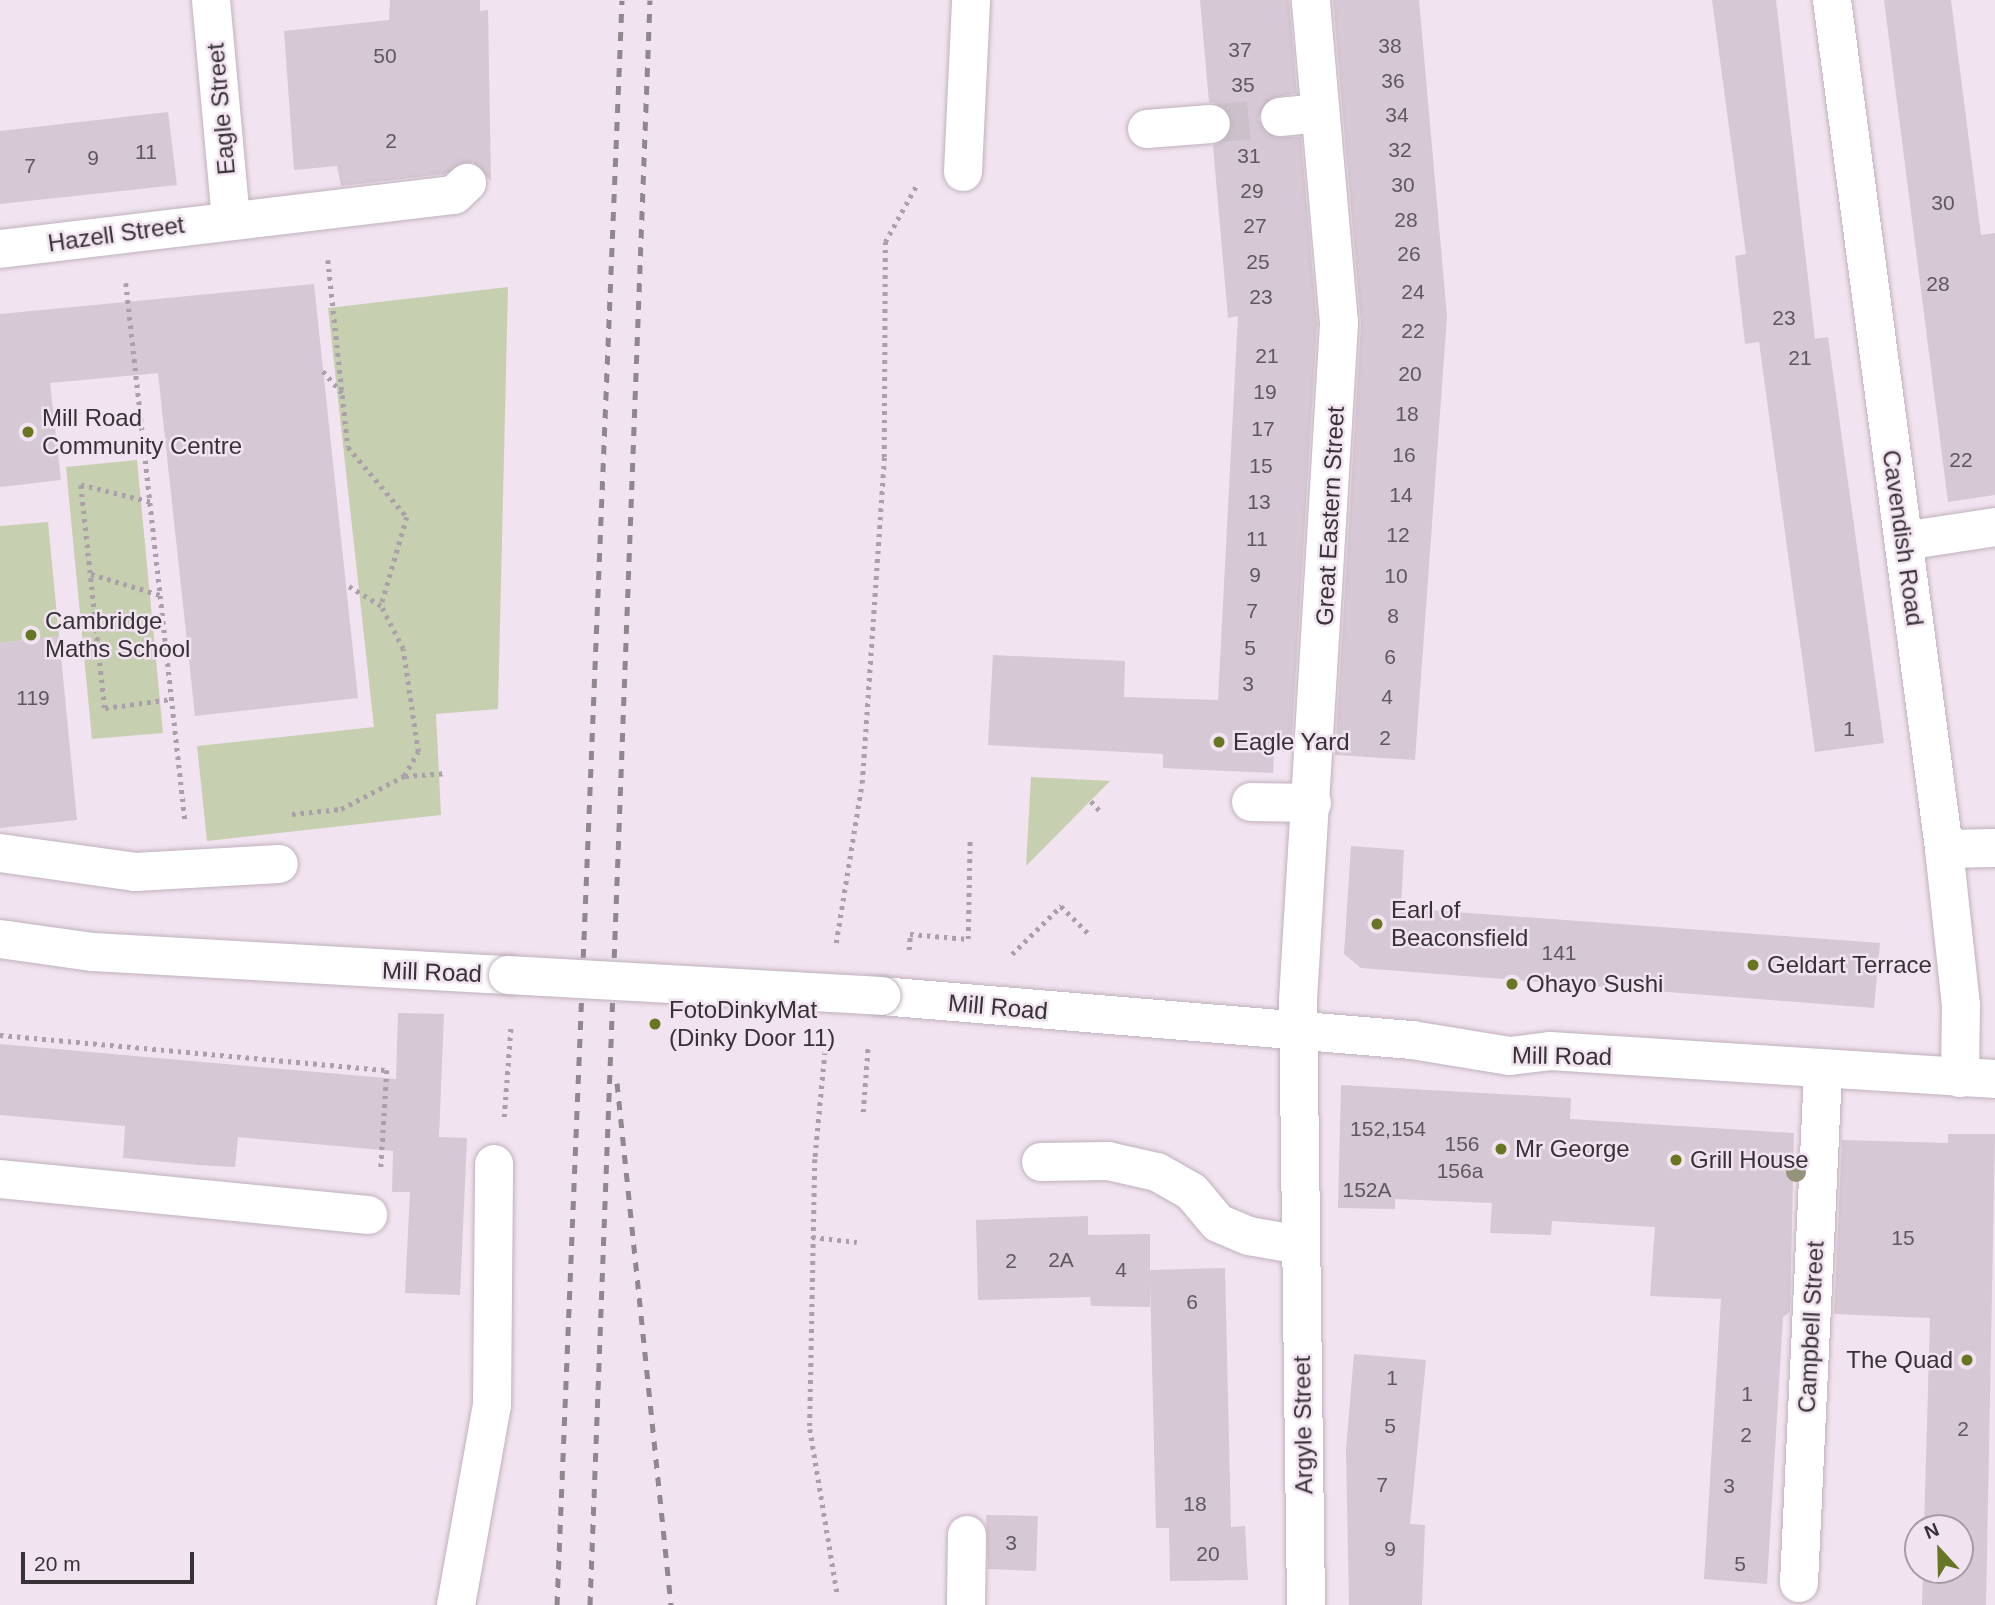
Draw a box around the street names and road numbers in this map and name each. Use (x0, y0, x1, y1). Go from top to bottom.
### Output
street label: Eagle Street (201, 42, 241, 176)
street label: Hazell Street (46, 210, 186, 258)
street label: Great Eastern Street (1310, 405, 1350, 627)
street label: Cavendish Road (1876, 448, 1930, 628)
street label: Mill Road (382, 956, 482, 988)
street label: Mill Road (947, 988, 1049, 1026)
street label: Mill Road (1512, 1041, 1612, 1071)
street label: Campbell Street (1792, 1240, 1830, 1414)
street label: Argyle Street (1287, 1355, 1319, 1495)

